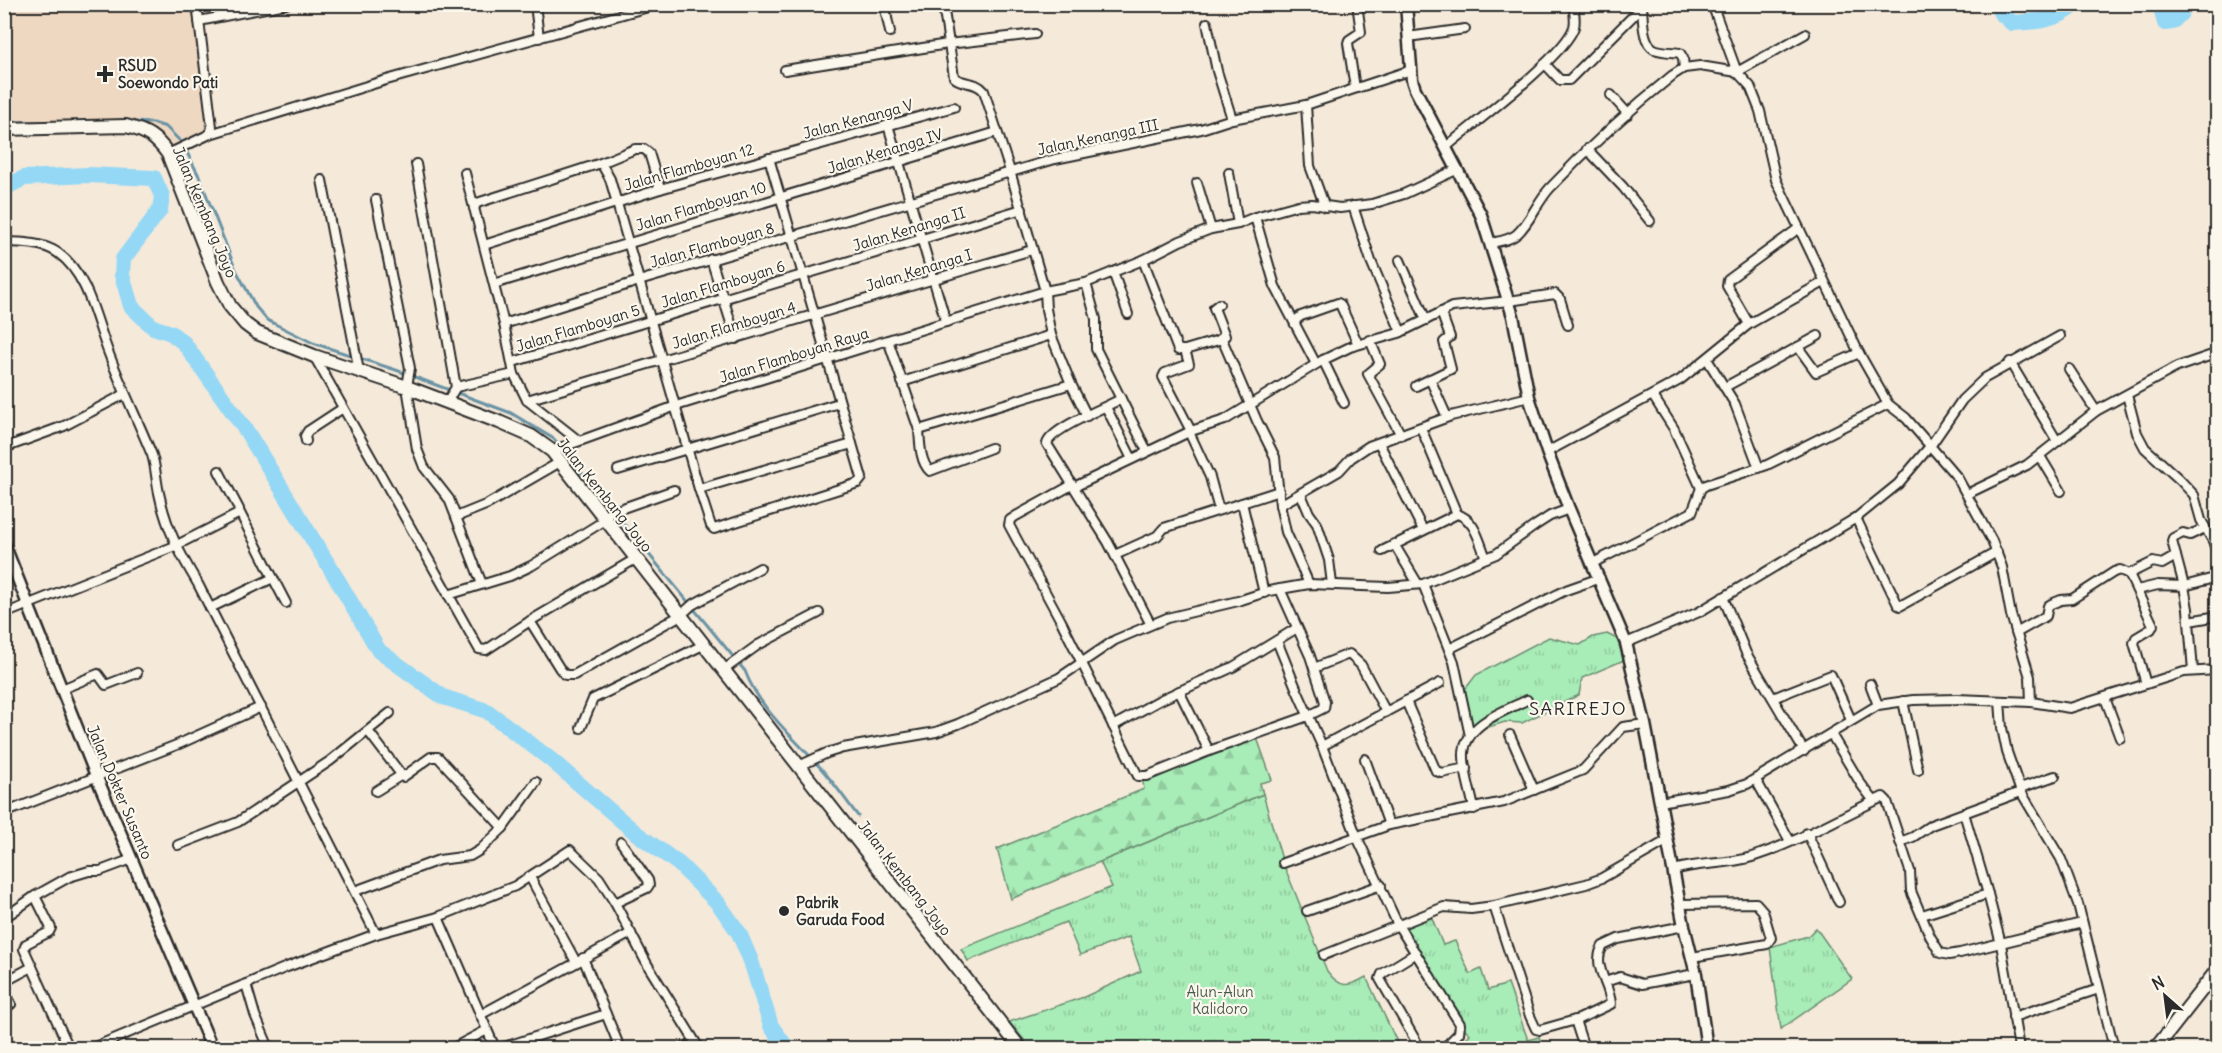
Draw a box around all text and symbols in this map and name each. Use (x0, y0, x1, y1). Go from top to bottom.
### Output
place label: RSUD Soewondo Pati (118, 56, 218, 92)
marker: RSUD Soewondo Pati (96, 65, 114, 83)
street label: Jalan Kenanga V (801, 95, 915, 143)
street label: Jalan Kenanga III (1036, 115, 1160, 159)
street label: Jalan Kenanga IV (825, 124, 945, 178)
street label: Jalan Flamboyan 12 (622, 139, 756, 195)
street label: Jalan Kembang Joyo (169, 143, 241, 281)
street label: Jalan Flamboyan 10 (633, 177, 769, 235)
street label: Jalan Kenanga II (850, 203, 968, 255)
street label: Jalan Flamboyan 8 (648, 218, 776, 272)
street label: Jalan Kenanga I (863, 245, 975, 295)
street label: Jalan Flamboyan 6 (659, 256, 787, 312)
street label: Jalan Flamboyan 4 (670, 297, 799, 353)
street label: Jalan Flamboyan 5 (514, 300, 642, 356)
street label: Jalan Flamboyan Raya (717, 323, 871, 387)
street label: Jalan Kembang Joyo (553, 434, 657, 556)
district label: SARIREJO (1529, 697, 1627, 720)
street label: Jalan Dokter Susanto (83, 722, 157, 862)
street label: Jalan Kembang Joyo (854, 817, 956, 939)
place label: Pabrik Garuda Food (796, 893, 885, 929)
marker: Pabrik Garuda Food (777, 904, 791, 918)
north arrow (2135, 966, 2195, 1026)
text: N (2148, 971, 2168, 994)
park label: Alun-Alun Kalidoro (1186, 982, 1254, 1018)

